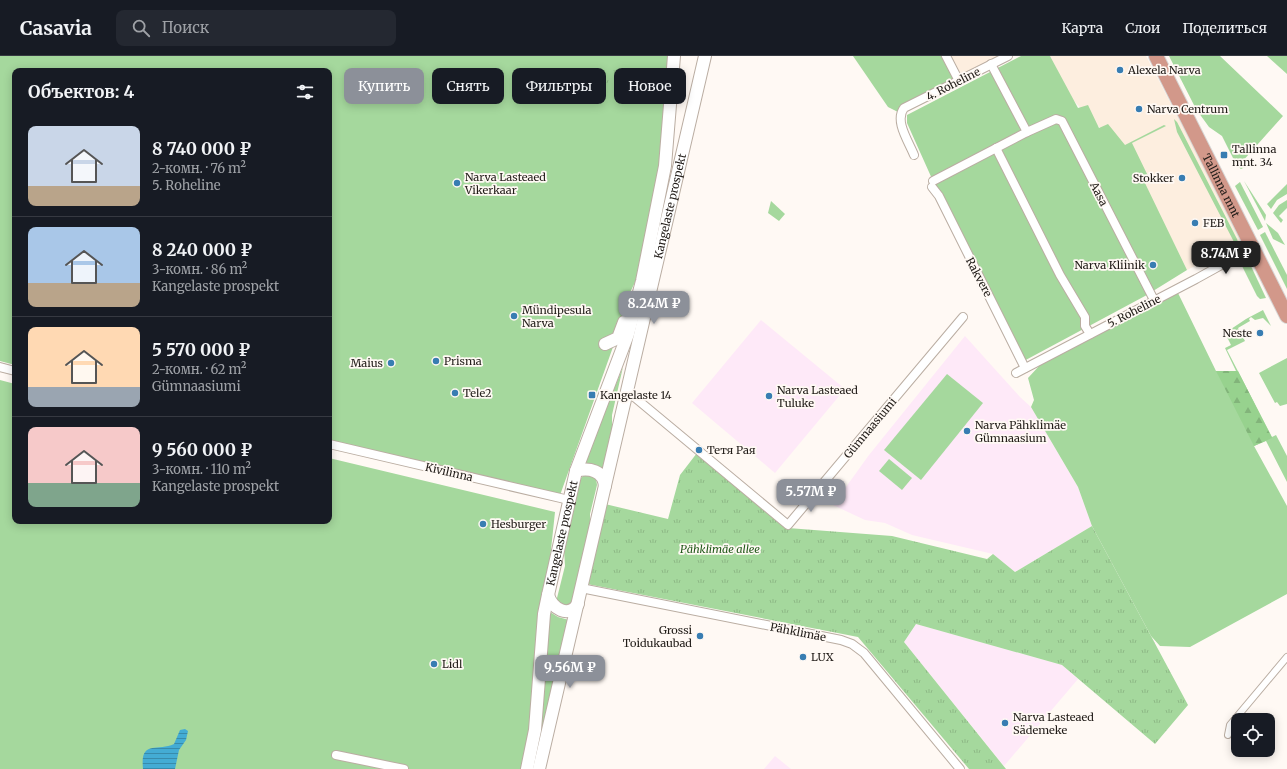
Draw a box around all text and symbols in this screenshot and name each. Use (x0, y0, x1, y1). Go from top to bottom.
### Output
search box (116, 10, 396, 46)
text: Casavia (20, 16, 92, 40)
icon: search (130, 17, 152, 39)
text: Поиск (162, 18, 209, 37)
text: Карта (1061, 19, 1103, 37)
text: Слои (1125, 19, 1160, 37)
text: Поделиться (1182, 19, 1267, 37)
place label: Alexela Narva (1127, 63, 1201, 77)
street label: 4. Roheline (924, 64, 983, 104)
marker: Alexela Narva (1115, 65, 1125, 75)
chip: Купить (344, 68, 424, 104)
chip: Снять (432, 68, 504, 104)
chip: Фильтры (512, 68, 606, 104)
chip: Новое (614, 68, 686, 104)
text: Объектов: 4 (28, 81, 134, 103)
icon: filters (294, 81, 316, 103)
place label: Narva Centrum (1147, 102, 1228, 116)
marker: Narva Centrum (1134, 104, 1144, 114)
text: 8 740 000 ₽ (152, 138, 251, 160)
icon: home (60, 142, 108, 190)
place label: Tallinna mnt. 34 (1232, 142, 1276, 169)
marker: Tallinna mnt. 34 (1219, 150, 1229, 160)
street label: Kangelaste prospekt (651, 151, 689, 260)
street label: Tallinna mnt (1199, 151, 1243, 220)
text: 2-комн. · 76 m² (152, 160, 246, 177)
place label: Narva Lasteaed Vikerkaar (464, 170, 546, 197)
place label: Stokker (1133, 171, 1174, 185)
marker: Stokker (1177, 173, 1187, 183)
text: 5. Roheline (152, 177, 221, 194)
marker: Narva Lasteaed Vikerkaar (452, 178, 462, 188)
street label: Aasa (1087, 179, 1111, 209)
place label: FEB (1203, 216, 1225, 230)
marker: FEB (1190, 218, 1200, 228)
text: 8 240 000 ₽ (152, 239, 252, 261)
pin: 8.74M ₽ (1189, 241, 1263, 275)
icon: home (60, 243, 108, 291)
text: 8.74M ₽ (1200, 245, 1252, 262)
street label: Rakvere (963, 255, 995, 299)
place label: Narva Kliinik (1074, 258, 1145, 272)
marker: Narva Kliinik (1148, 260, 1158, 270)
text: 3-комн. · 86 m² (152, 261, 247, 278)
text: Kangelaste prospekt (152, 278, 279, 295)
pin: 8.24M ₽ (617, 291, 691, 325)
street label: 5. Roheline (1105, 291, 1163, 330)
text: 8.24M ₽ (627, 295, 681, 312)
place label: Mündipesula Narva (522, 303, 591, 330)
marker: Mündipesula Narva (509, 311, 519, 321)
place label: Neste (1223, 326, 1252, 340)
marker: Neste (1255, 328, 1265, 338)
text: 5 570 000 ₽ (152, 339, 250, 361)
icon: home (60, 343, 108, 391)
place label: Prisma (444, 354, 482, 368)
place label: Maius (350, 356, 383, 370)
marker: Prisma (431, 356, 441, 366)
marker: Maius (386, 358, 396, 368)
text: 2-комн. · 62 m² (152, 361, 246, 378)
text: Gümnaasiumi (152, 378, 241, 395)
place label: Narva Lasteaed Tuluke (777, 383, 858, 410)
place label: Tele2 (463, 386, 492, 400)
marker: Tele2 (450, 388, 460, 398)
place label: Kangelaste 14 (600, 388, 672, 402)
marker: Kangelaste 14 (587, 390, 597, 400)
marker: Narva Lasteaed Tuluke (764, 391, 774, 401)
street label: Gümnaasiumi (841, 394, 900, 461)
place label: Narva Pähklimäe Gümnaasium (975, 418, 1066, 445)
marker: Narva Pähklimäe Gümnaasium (962, 426, 972, 436)
text: 9 560 000 ₽ (152, 439, 252, 461)
icon: home (60, 443, 108, 491)
place label: Тетя Рая (707, 443, 756, 457)
marker: Тетя Рая (694, 445, 704, 455)
street label: Kivilinna (424, 460, 474, 484)
text: 3-комн. · 110 m² (152, 461, 251, 478)
text: Kangelaste prospekt (152, 478, 279, 495)
street label: Kangelaste prospekt (543, 478, 581, 587)
pin: 5.57M ₽ (774, 479, 848, 513)
text: 5.57M ₽ (786, 483, 836, 500)
place label: Hesburger (491, 517, 546, 531)
marker: Hesburger (478, 519, 488, 529)
park label: Pähklimäe allee (680, 542, 760, 556)
street label: Pähklimäe (769, 620, 827, 644)
place label: Grossi Toidukaubad (623, 623, 692, 650)
marker: Grossi Toidukaubad (695, 631, 705, 641)
place label: LUX (811, 650, 834, 664)
marker: LUX (798, 652, 808, 662)
pin: 9.56M ₽ (533, 655, 607, 689)
place label: Lidl (442, 657, 463, 671)
marker: Lidl (429, 659, 439, 669)
text: 9.56M ₽ (544, 659, 596, 676)
place label: Narva Lasteaed Sädemeke (1013, 710, 1094, 737)
map controls (1231, 713, 1275, 757)
button: locate (1231, 713, 1275, 757)
marker: Narva Lasteaed Sädemeke (1000, 718, 1010, 728)

